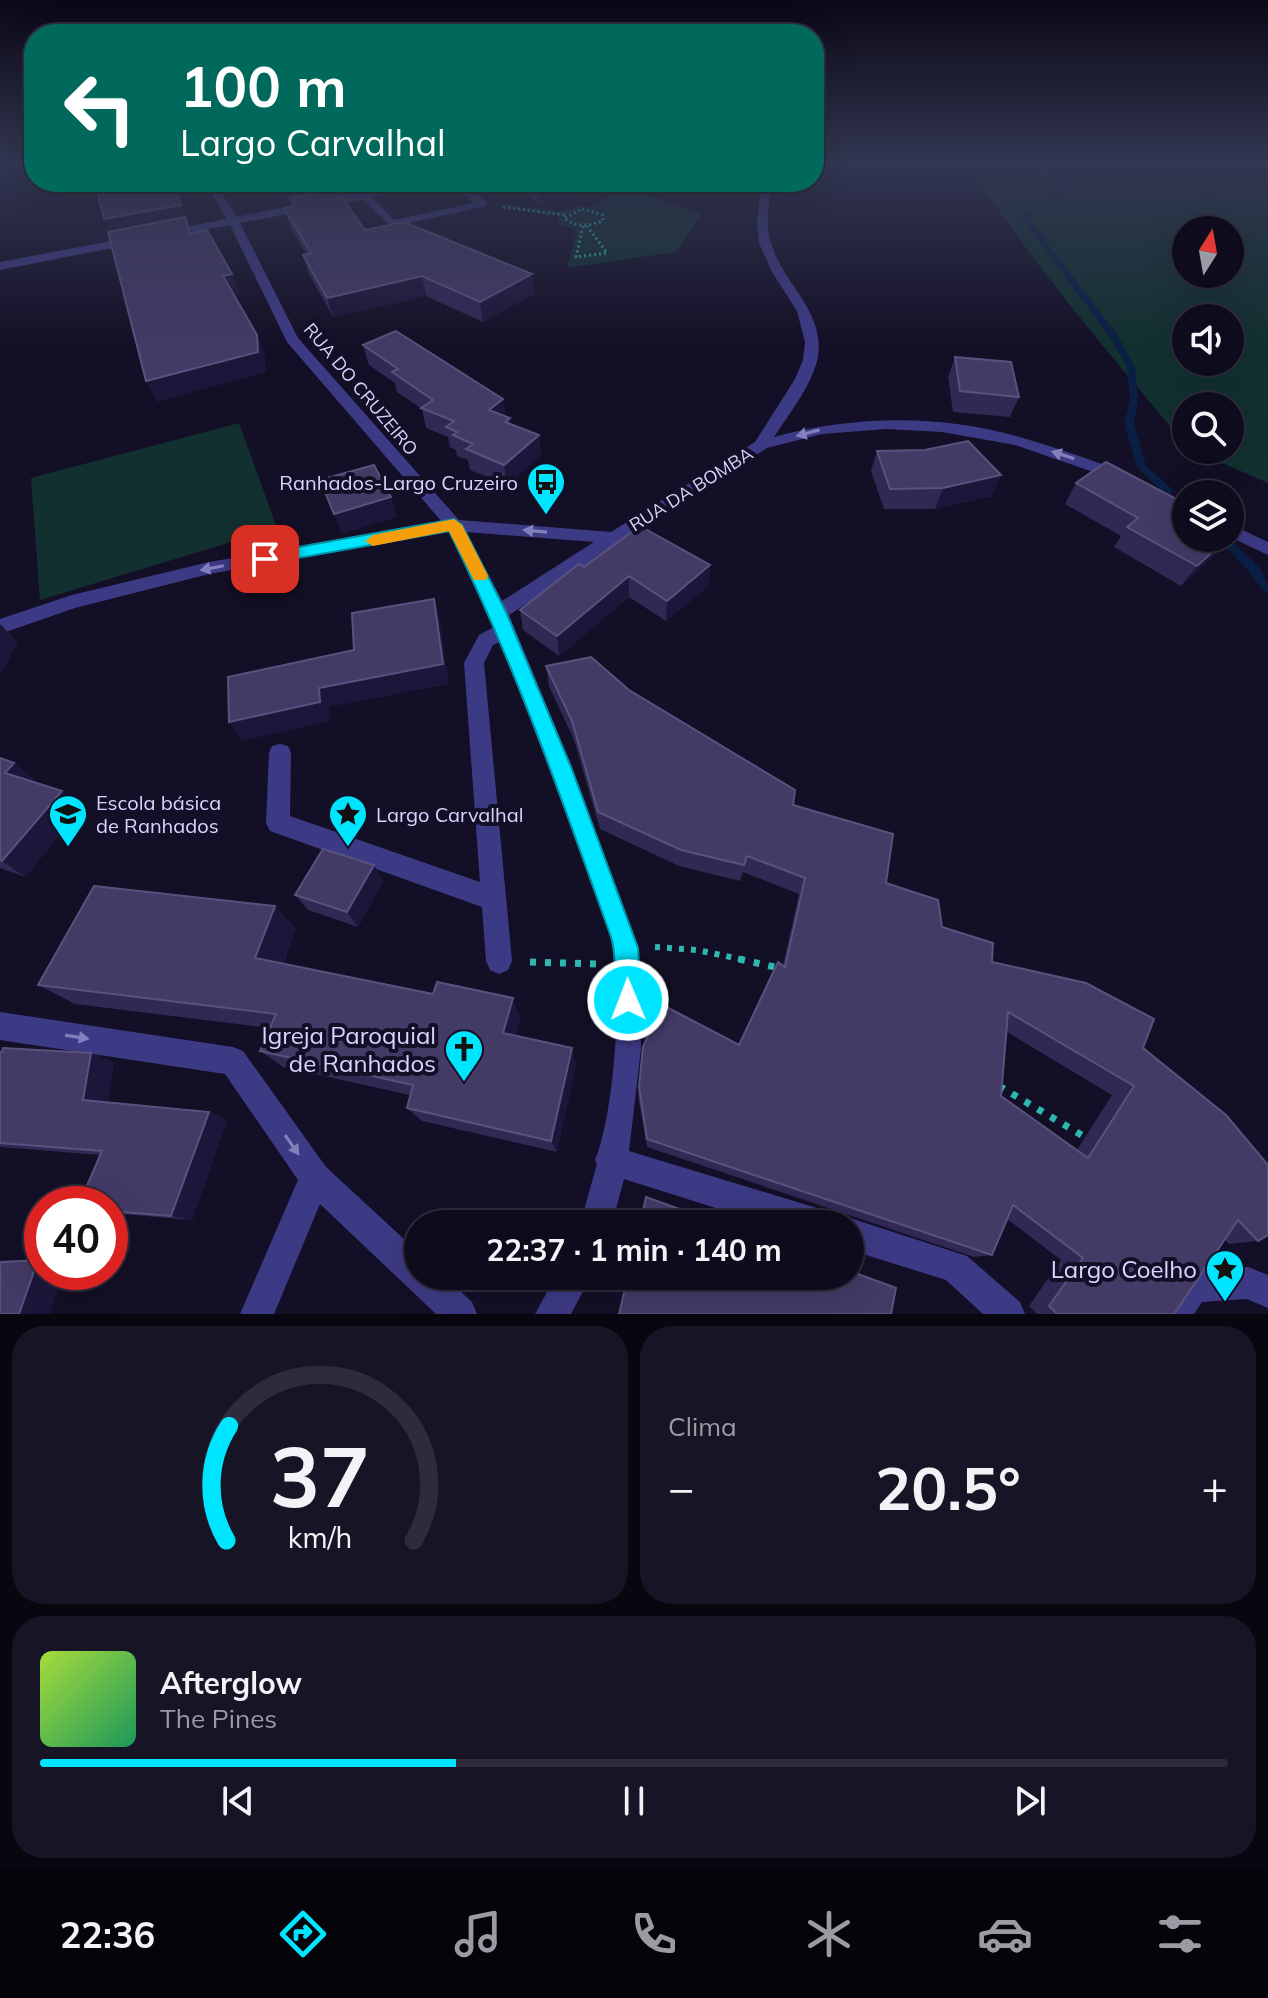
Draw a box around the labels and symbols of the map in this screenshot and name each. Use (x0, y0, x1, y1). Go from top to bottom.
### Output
north arrow (1172, 216, 1244, 288)
street label: RUA DO CRUZEIRO (299, 318, 423, 460)
one-way arrow (795, 427, 820, 439)
street label: RUA DA BOMBA (625, 442, 757, 536)
one-way arrow (1051, 449, 1075, 461)
bus stop icon: Ranhados-Largo Cruzeiro (525, 461, 567, 516)
place label: Ranhados-Largo Cruzeiro (279, 470, 518, 495)
pin (231, 525, 299, 593)
one-way arrow (522, 525, 547, 538)
one-way arrow (199, 562, 224, 574)
place label: Escola básica de Ranhados (96, 790, 221, 838)
school or university icon: Escola básica de Ranhados (47, 793, 89, 848)
place icon: Largo Carvalhal (327, 793, 369, 848)
place label: Largo Carvalhal (376, 802, 524, 827)
position arrow (586, 958, 670, 1042)
place label: Igreja Paroquial de Ranhados (262, 1020, 436, 1078)
church icon: Igreja Paroquial de Ranhados (443, 1028, 485, 1083)
one-way arrow (65, 1031, 90, 1044)
one-way arrow (284, 1134, 299, 1155)
speed limit sign: 40 (24, 1186, 128, 1290)
place icon: Largo Coelho (1204, 1248, 1246, 1303)
place label: Largo Coelho (1051, 1254, 1197, 1284)

